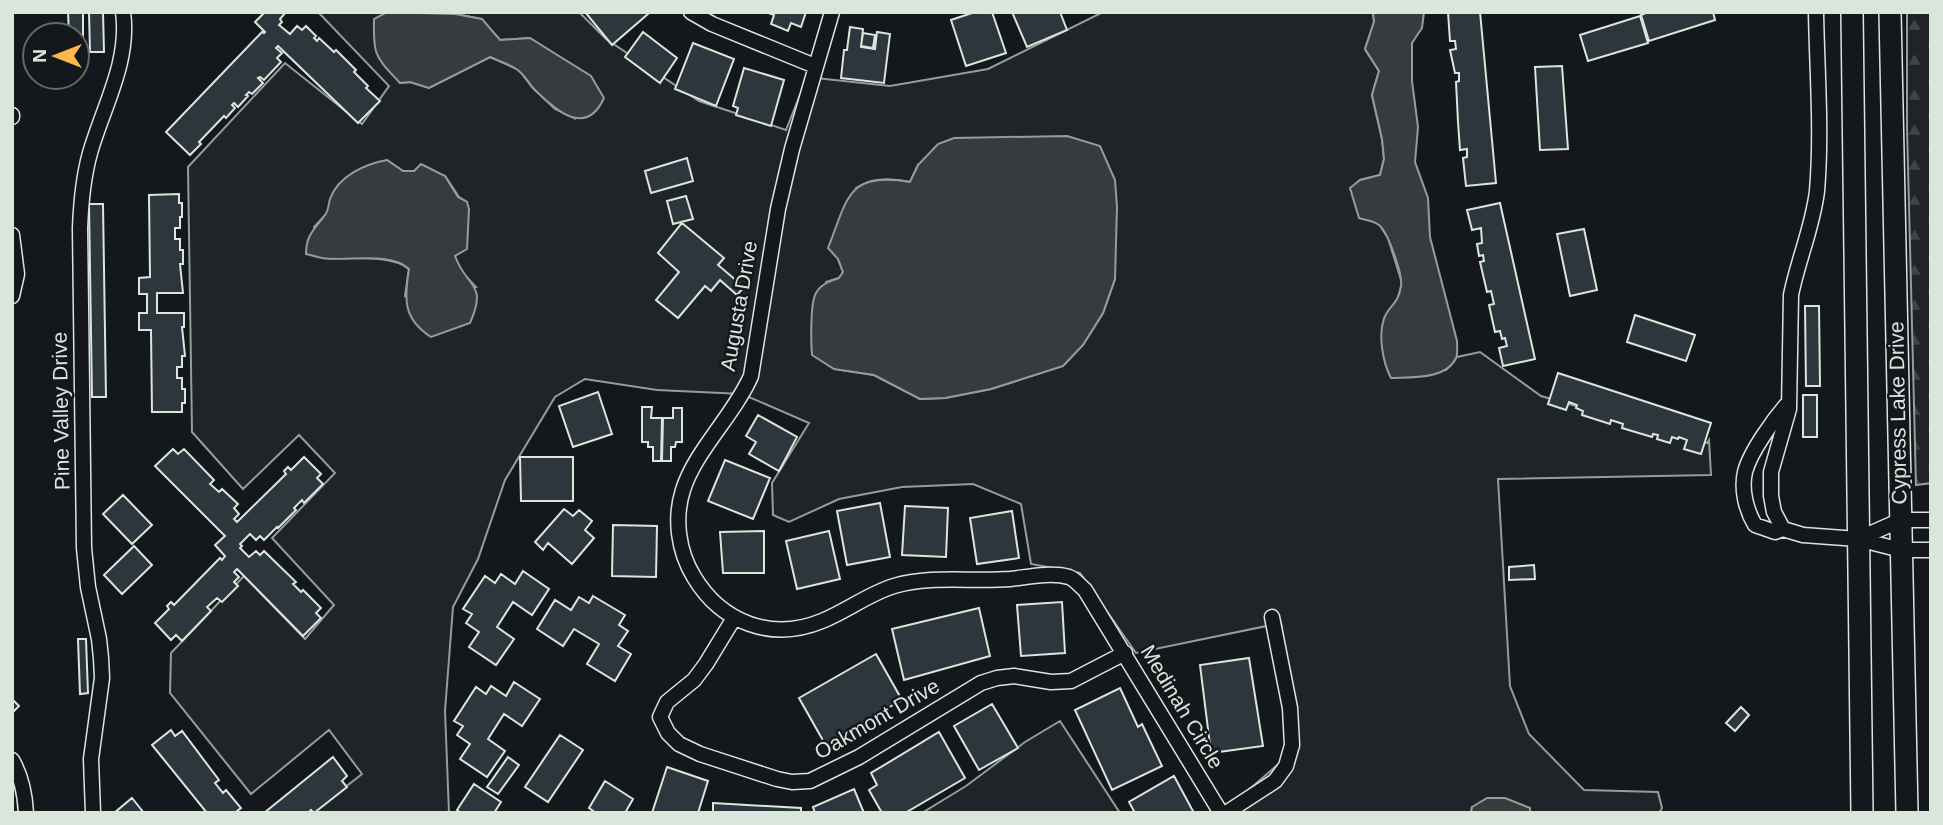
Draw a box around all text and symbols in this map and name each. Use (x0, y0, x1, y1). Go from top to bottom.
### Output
north arrow (21, 21, 91, 91)
text: N (29, 49, 50, 63)
street label: Augusta Drive (716, 239, 761, 373)
street label: Cypress Lake Drive (1884, 321, 1911, 505)
street label: Pine Valley Drive (48, 332, 73, 490)
street label: Medinah Circle (1137, 641, 1228, 773)
street label: Oakmont Drive (810, 674, 943, 764)

